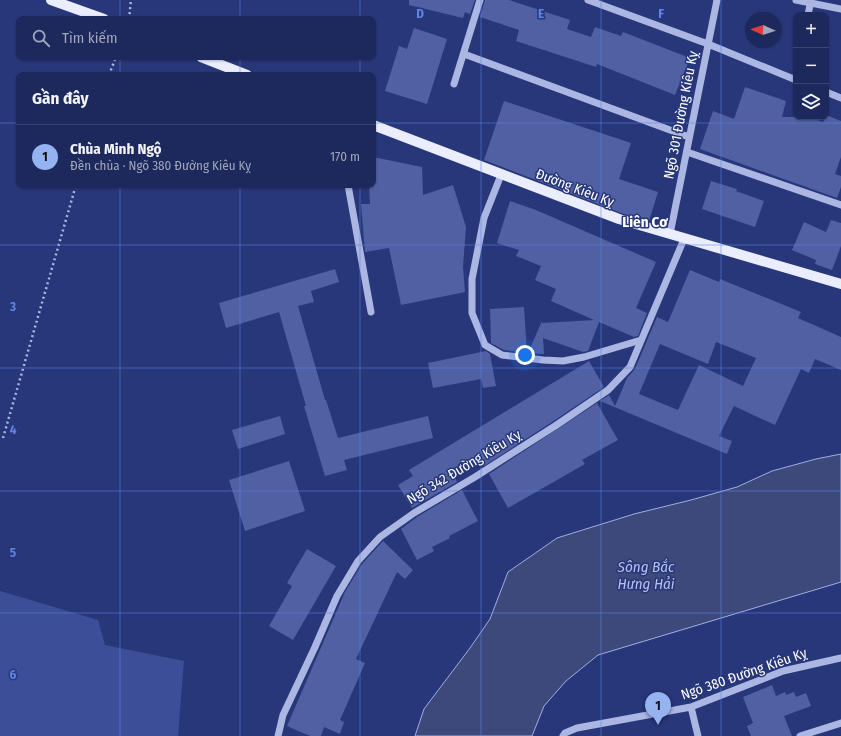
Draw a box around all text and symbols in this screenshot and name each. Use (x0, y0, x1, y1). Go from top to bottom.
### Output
text: D (416, 6, 424, 21)
text: E (538, 6, 544, 21)
text: F (658, 6, 664, 21)
north arrow (745, 12, 781, 48)
map controls (793, 12, 829, 120)
button: + (793, 12, 829, 48)
search box (16, 16, 376, 60)
icon: search (30, 27, 52, 49)
text: Tìm kiếm (62, 29, 118, 47)
button: − (793, 48, 829, 84)
street label: Ngõ 301 Đường Kiêu Kỵ (660, 49, 702, 180)
button: layers (793, 84, 829, 120)
text: Gần đây (32, 88, 89, 109)
text: Chùa Minh Ngộ (70, 140, 162, 158)
text: 1 (42, 149, 48, 164)
text: 170 m (330, 149, 360, 164)
text: Đền chùa · Ngõ 380 Đường Kiêu Kỵ (70, 158, 251, 173)
street label: Đường Kiêu Kỵ (533, 165, 617, 211)
district label: Liên Cơ (622, 213, 668, 231)
text: 3 (9, 299, 16, 314)
your location (515, 345, 535, 365)
text: 4 (10, 422, 17, 437)
street label: Ngõ 342 Đường Kiêu Kỵ (404, 426, 525, 508)
text: 5 (10, 545, 16, 560)
water label: Sông Bắc Hưng Hải (617, 558, 675, 593)
street label: Ngõ 380 Đường Kiêu Kỵ (679, 644, 810, 704)
text: 6 (10, 667, 17, 682)
pin: 1 (645, 692, 671, 725)

